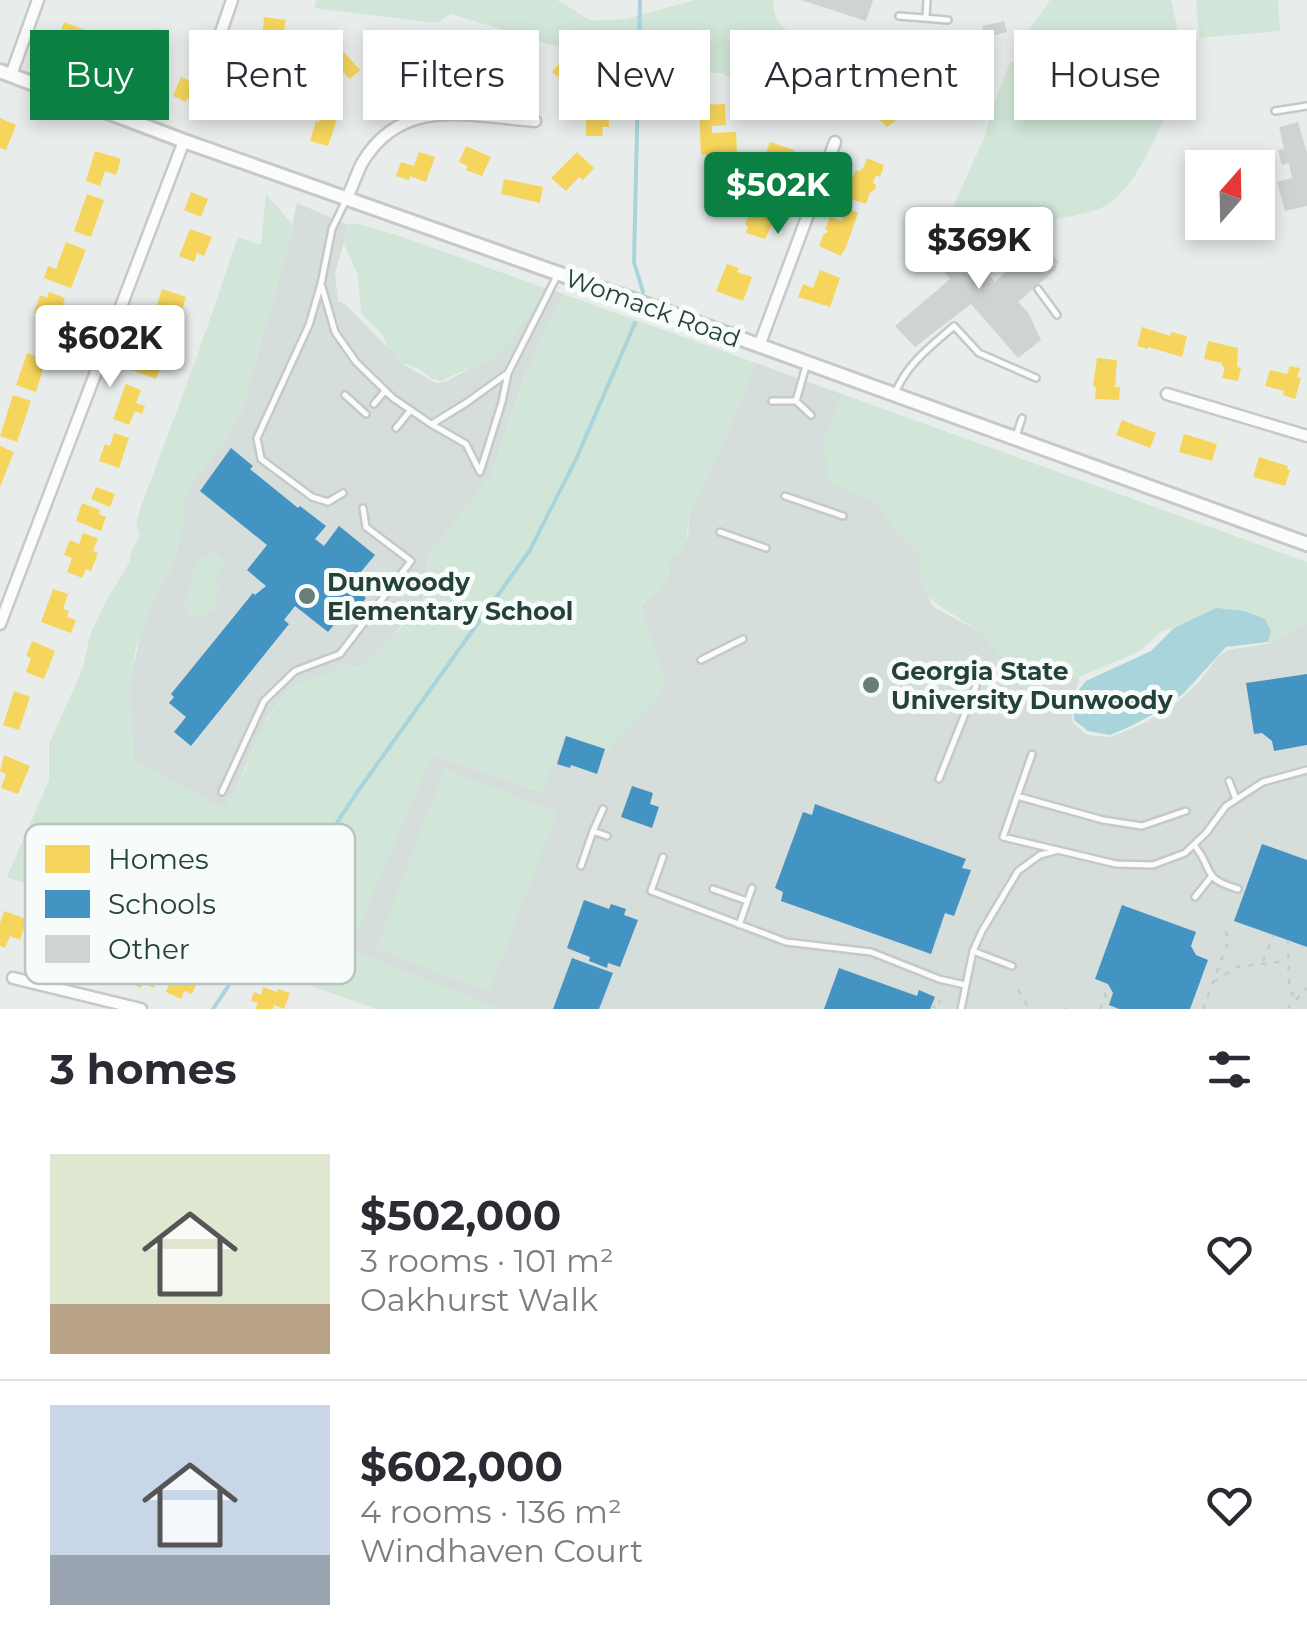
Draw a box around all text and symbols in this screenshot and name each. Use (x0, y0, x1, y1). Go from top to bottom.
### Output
chip: Buy (30, 30, 169, 120)
chip: Rent (189, 30, 343, 120)
chip: Filters (363, 30, 539, 120)
chip: New (559, 30, 710, 120)
chip: Apartment (730, 30, 994, 120)
chip: House (1014, 30, 1196, 120)
north arrow (1185, 150, 1275, 240)
map controls (1185, 150, 1275, 240)
pin: $502K (708, 152, 848, 237)
text: $502K (726, 165, 830, 204)
pin: $369K (909, 207, 1049, 292)
text: $369K (927, 220, 1031, 259)
street label: Womack Road (561, 262, 745, 354)
pin: $602K (40, 305, 180, 390)
text: $602K (58, 318, 162, 357)
place label: Dunwoody Elementary School (327, 567, 573, 626)
marker: Dunwoody Elementary School (296, 585, 318, 607)
place label: Georgia State University Dunwoody (891, 656, 1174, 715)
marker: Georgia State University Dunwoody (860, 674, 882, 696)
legend (25, 824, 355, 984)
text: Homes (108, 842, 209, 876)
text: Schools (108, 887, 216, 921)
text: Other (108, 932, 190, 966)
icon: filters (1202, 1042, 1257, 1097)
text: 3 homes (50, 1043, 236, 1095)
text: $502,000 (360, 1189, 561, 1241)
icon: home (130, 1194, 250, 1314)
icon: heart (1202, 1227, 1257, 1282)
text: 3 rooms · 101 m² (360, 1241, 614, 1280)
text: Oakhurst Walk (360, 1280, 598, 1319)
text: $602,000 (360, 1440, 563, 1492)
icon: home (130, 1445, 250, 1565)
icon: heart (1202, 1478, 1257, 1533)
text: 4 rooms · 136 m² (360, 1492, 622, 1531)
text: Windhaven Court (360, 1531, 643, 1570)

